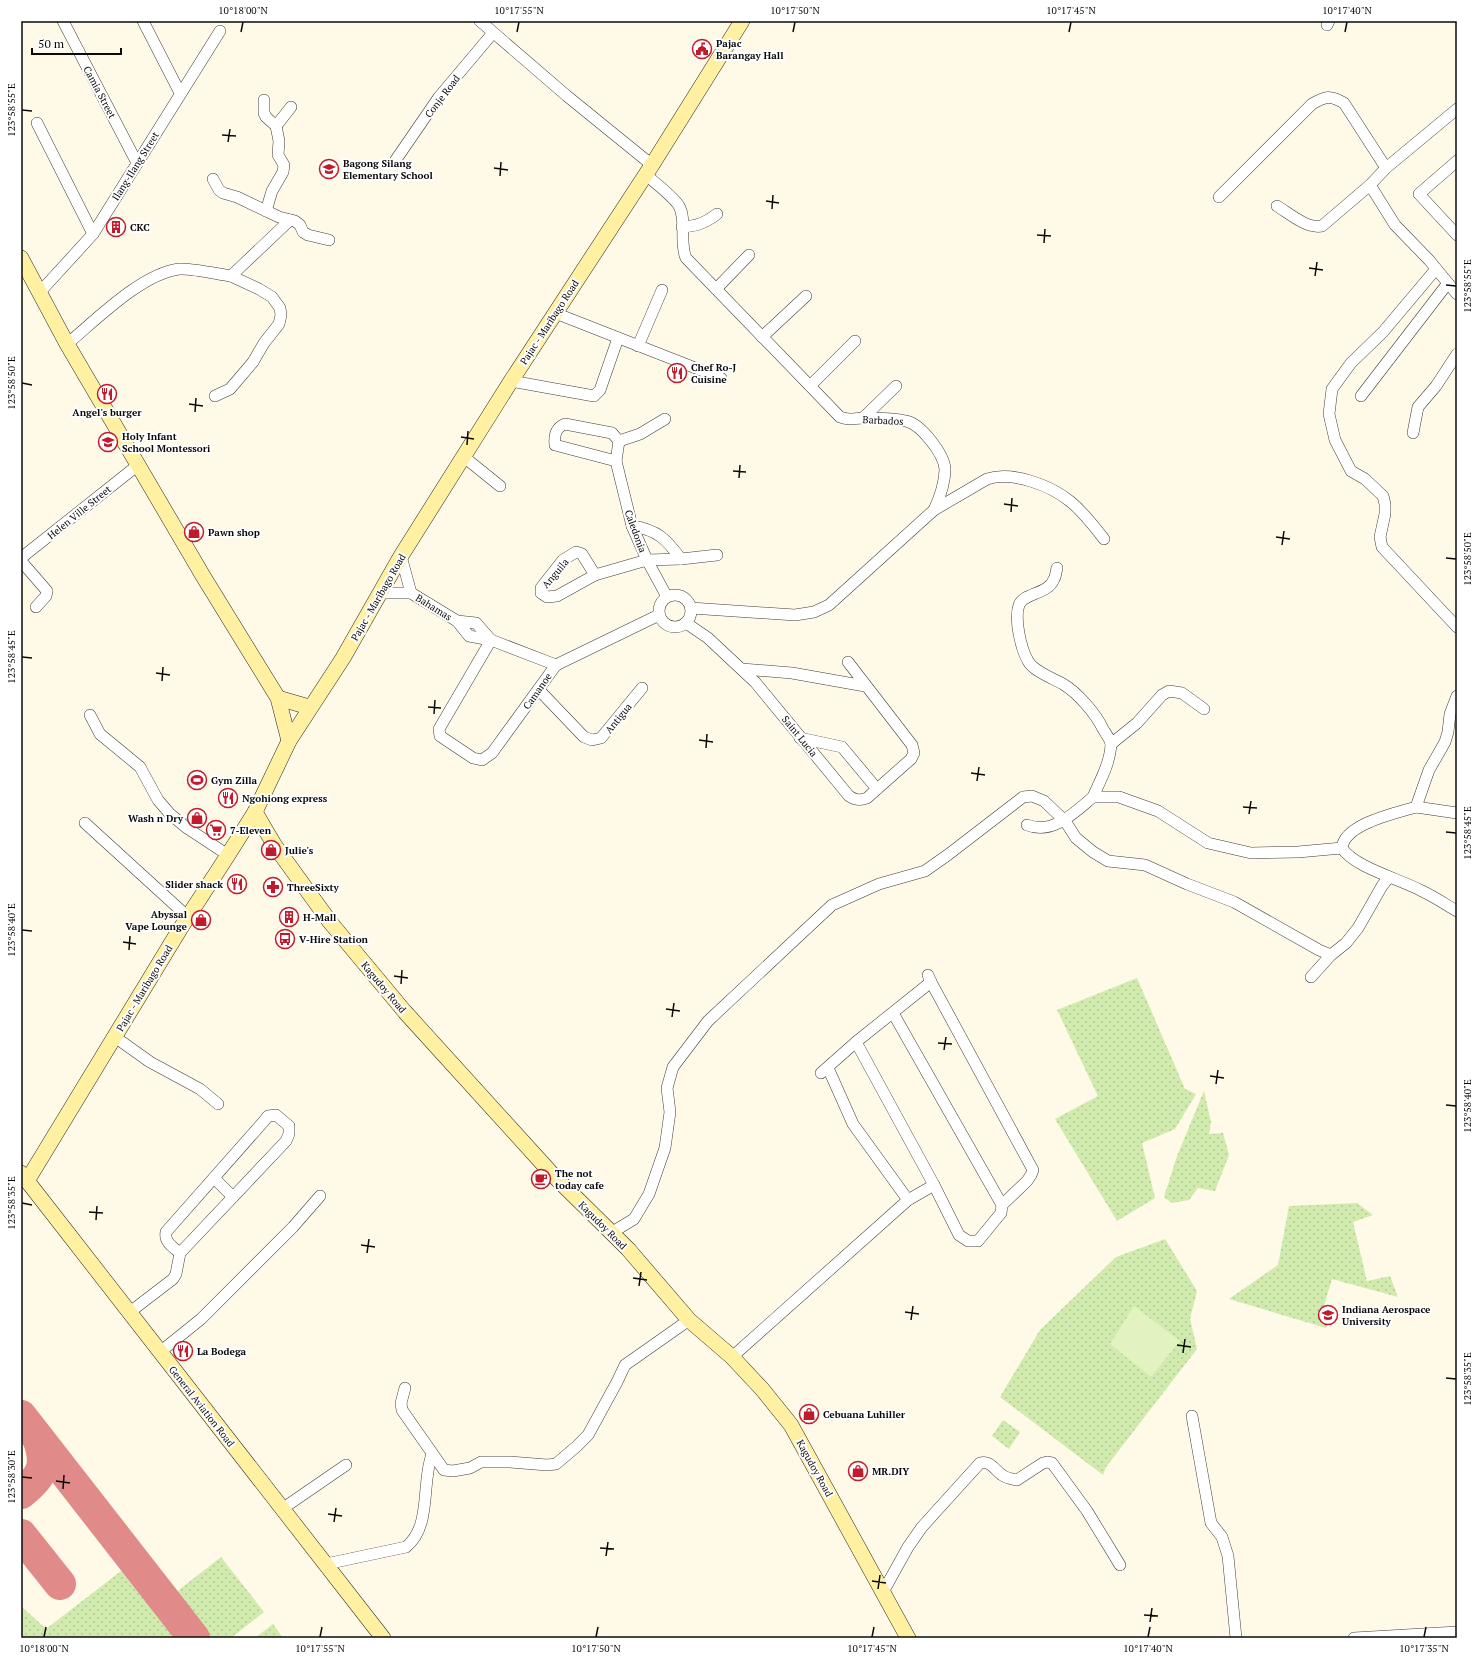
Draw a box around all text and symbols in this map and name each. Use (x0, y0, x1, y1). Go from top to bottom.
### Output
text: 10°18'00"N (218, 4, 268, 17)
text: 10°17'55"N (494, 4, 544, 17)
text: 10°17'50"N (770, 4, 820, 17)
text: 10°17'45"N (1046, 4, 1096, 17)
text: 10°17'40"N (1322, 4, 1372, 17)
scale bar (32, 30, 121, 56)
text: 50 m (38, 36, 65, 51)
place label: Pajac Barangay Hall (716, 37, 784, 62)
public building icon: Pajac Barangay Hall (691, 38, 713, 60)
street label: Camia Street (80, 64, 119, 121)
street label: Conje Road (422, 72, 463, 120)
text: 123°58'55"E (5, 83, 18, 137)
street label: Ilang-Ilang Street (109, 129, 162, 203)
place label: Bagong Silang Elementary School (343, 157, 433, 182)
school or university icon: Bagong Silang Elementary School (318, 158, 340, 180)
building icon: CKC (105, 216, 127, 238)
place label: CKC (130, 221, 150, 234)
text: 123°58'55"E (1461, 259, 1474, 313)
street label: Pajac - Maribago Road (517, 277, 582, 367)
text: 123°58'50"E (5, 356, 18, 410)
place label: Chef Ro-J Cuisine (691, 361, 737, 386)
restaurant icon: Chef Ro-J Cuisine (666, 362, 688, 384)
restaurant icon: Angel's burger (96, 383, 118, 405)
place label: Angel's burger (72, 406, 142, 419)
street label: Barbados (862, 413, 904, 428)
place label: Holy Infant School Montessori (122, 430, 211, 455)
school or university icon: Holy Infant School Montessori (97, 431, 119, 453)
street label: Helen Ville Street (45, 482, 114, 542)
street label: Caledonia (622, 508, 649, 554)
shop icon: Pawn shop (183, 521, 205, 543)
place label: Pawn shop (208, 526, 260, 539)
text: 123°58'50"E (1461, 532, 1474, 586)
street label: Pajac - Maribago Road (348, 551, 409, 643)
street label: Anguila (539, 556, 572, 591)
street label: Bahamas (413, 591, 454, 624)
text: 123°58'45"E (5, 630, 18, 684)
street label: Camanoe (520, 670, 555, 712)
street label: Antigua (602, 700, 635, 736)
street label: Saint Lucia (779, 713, 820, 760)
sports icon: Gym Zilla (186, 769, 208, 791)
place label: Gym Zilla (211, 774, 258, 787)
restaurant icon: Ngohiong express (217, 787, 239, 809)
place label: Ngohiong express (242, 792, 328, 805)
text: 123°58'45"E (1461, 806, 1474, 860)
shop icon: Wash n Dry (186, 807, 208, 829)
place label: Wash n Dry (128, 812, 184, 825)
supermarket icon: 7-Eleven (205, 819, 227, 841)
place label: 7-Eleven (230, 824, 272, 837)
shop icon: Julie's (260, 839, 282, 861)
place label: Julie's (285, 844, 314, 857)
restaurant icon: Slider shack (226, 873, 248, 895)
pharmacy icon: ThreeSixty (262, 876, 284, 898)
place label: Slider shack (165, 878, 223, 891)
place label: ThreeSixty (287, 881, 340, 894)
text: 123°58'40"E (5, 903, 18, 957)
building icon: H-Mall (278, 906, 300, 928)
place label: Abyssal Vape Lounge (125, 908, 188, 933)
shop icon: Abyssal Vape Lounge (190, 909, 212, 931)
place label: H-Mall (303, 911, 337, 924)
bus stop icon: V-Hire Station (274, 928, 296, 950)
place label: V-Hire Station (299, 933, 369, 946)
street label: Pajac - Maribago Road (113, 942, 176, 1034)
street label: Kagudoy Road (358, 959, 409, 1016)
text: 123°58'40"E (1461, 1079, 1474, 1133)
place label: The not today cafe (555, 1167, 604, 1192)
cafe icon: The not today cafe (530, 1168, 552, 1190)
text: 123°58'35"E (5, 1176, 18, 1230)
street label: Kagudoy Road (576, 1198, 630, 1253)
place label: Indiana Aerospace University (1342, 1303, 1431, 1328)
school or university icon: Indiana Aerospace University (1317, 1304, 1339, 1326)
restaurant icon: La Bodega (172, 1340, 194, 1362)
place label: La Bodega (197, 1345, 247, 1358)
text: 123°58'35"E (1461, 1352, 1474, 1406)
street label: General Aviation Road (166, 1363, 238, 1450)
shop icon: Cebuana Luhiller (798, 1403, 820, 1425)
place label: Cebuana Luhiller (823, 1408, 906, 1421)
street label: Kagudoy Road (794, 1437, 836, 1499)
text: 123°58'30"E (5, 1450, 18, 1504)
shop icon: MR.DIY (847, 1460, 869, 1482)
place label: MR.DIY (872, 1465, 909, 1478)
text: 10°18'00"N (19, 1642, 69, 1655)
text: 10°17'55"N (295, 1642, 345, 1655)
text: 10°17'50"N (571, 1642, 621, 1655)
text: 10°17'45"N (847, 1642, 897, 1655)
text: 10°17'40"N (1123, 1642, 1173, 1655)
text: 10°17'35"N (1399, 1642, 1449, 1655)

